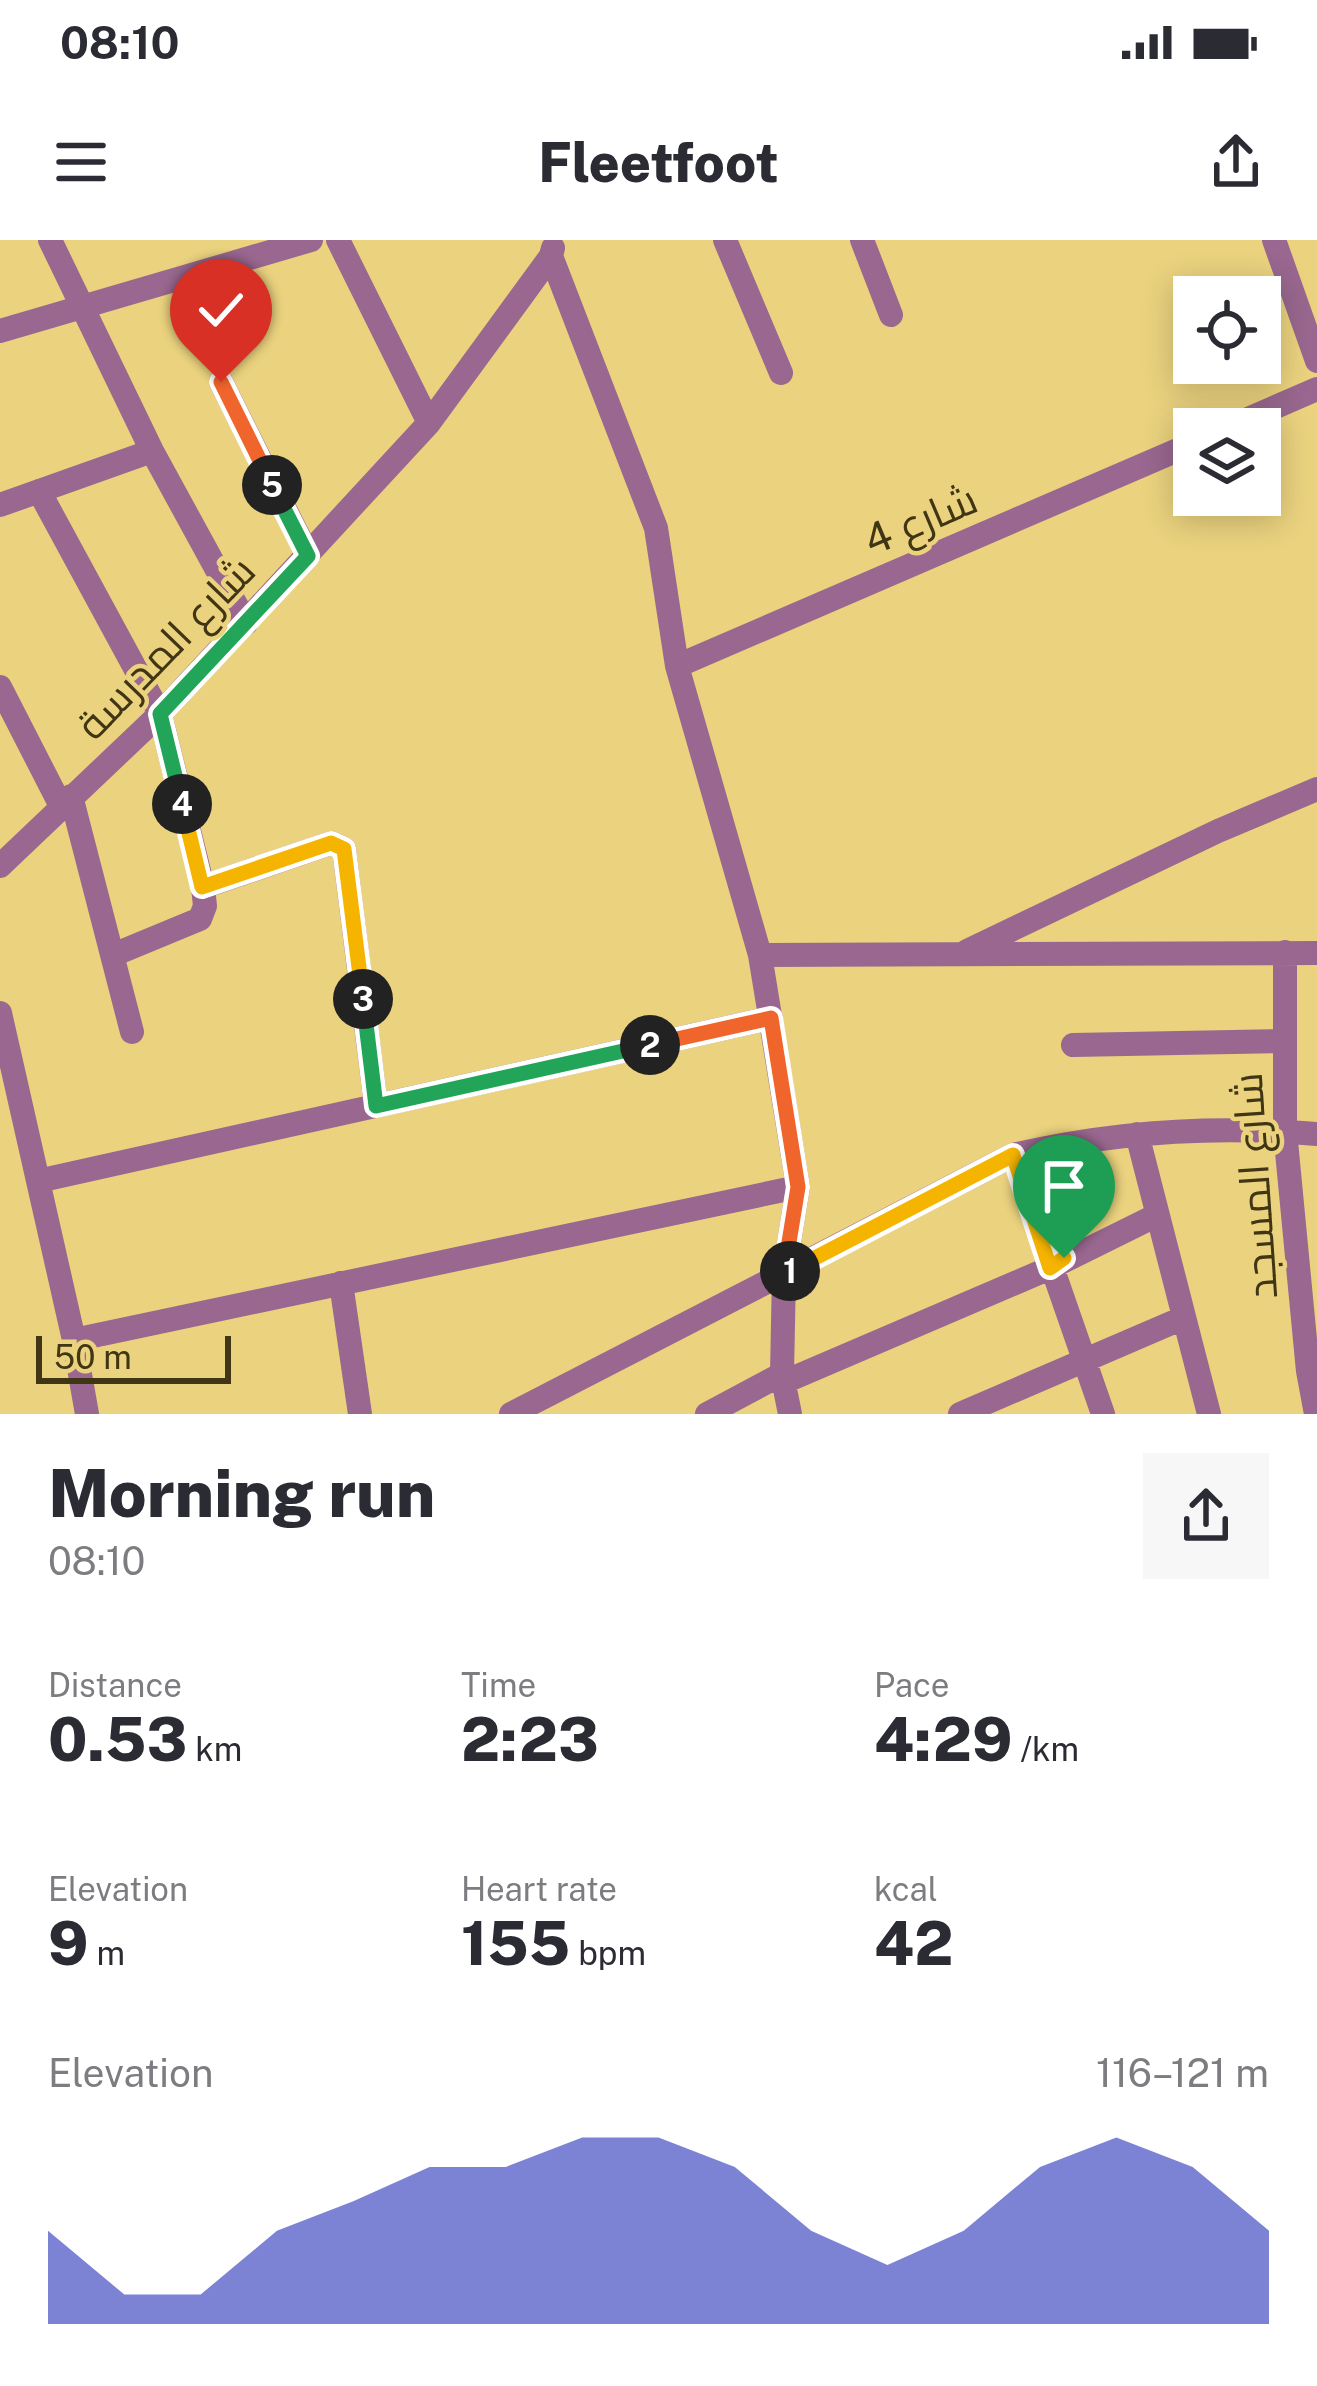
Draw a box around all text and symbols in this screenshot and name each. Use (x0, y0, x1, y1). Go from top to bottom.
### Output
text: 08:10 (60, 16, 179, 69)
icon: menu (48, 129, 114, 195)
icon: share (1203, 129, 1269, 195)
text: Fleetfoot (538, 131, 779, 194)
pin (170, 259, 272, 382)
map controls (1173, 276, 1281, 516)
button: locate (1173, 276, 1281, 384)
icon: check (188, 277, 254, 343)
button: layers (1173, 408, 1281, 516)
pin: 5 (242, 455, 302, 515)
text: 5 (261, 466, 283, 504)
street label: شارع 4 (856, 473, 985, 568)
street label: شارع المدرسة (66, 545, 267, 751)
pin: 4 (152, 774, 212, 834)
text: 4 (171, 785, 193, 823)
pin: 3 (333, 969, 393, 1029)
text: 3 (352, 980, 374, 1018)
pin: 2 (620, 1015, 680, 1075)
text: 2 (640, 1026, 660, 1064)
street label: شارع المسجد (1222, 1071, 1290, 1301)
pin (1013, 1135, 1115, 1258)
icon: arrive (1031, 1153, 1097, 1219)
pin: 1 (760, 1241, 820, 1301)
text: 1 (783, 1252, 797, 1290)
scale bar (36, 1330, 231, 1383)
text: 50 m (54, 1338, 132, 1376)
button: share (1143, 1453, 1269, 1579)
text: Morning run (48, 1454, 435, 1532)
text: 08:10 (48, 1538, 145, 1584)
text: Distance (48, 1666, 182, 1704)
text: Time (461, 1666, 536, 1704)
text: Pace (874, 1666, 949, 1704)
text: 0.53 (48, 1704, 187, 1775)
text: 2:23 (461, 1704, 599, 1775)
text: 4:29 (874, 1704, 1012, 1775)
text: km (187, 1730, 242, 1768)
text: /km (1012, 1730, 1079, 1768)
text: Elevation (48, 1870, 188, 1908)
text: Heart rate (461, 1870, 617, 1908)
text: kcal (874, 1870, 938, 1908)
text: 9 (48, 1908, 88, 1979)
text: 155 (461, 1908, 570, 1979)
text: 42 (874, 1908, 953, 1979)
text: m (88, 1934, 125, 1972)
text: bpm (570, 1934, 646, 1972)
text: Elevation (48, 2050, 214, 2096)
text: 116–121 m (1096, 2050, 1269, 2096)

